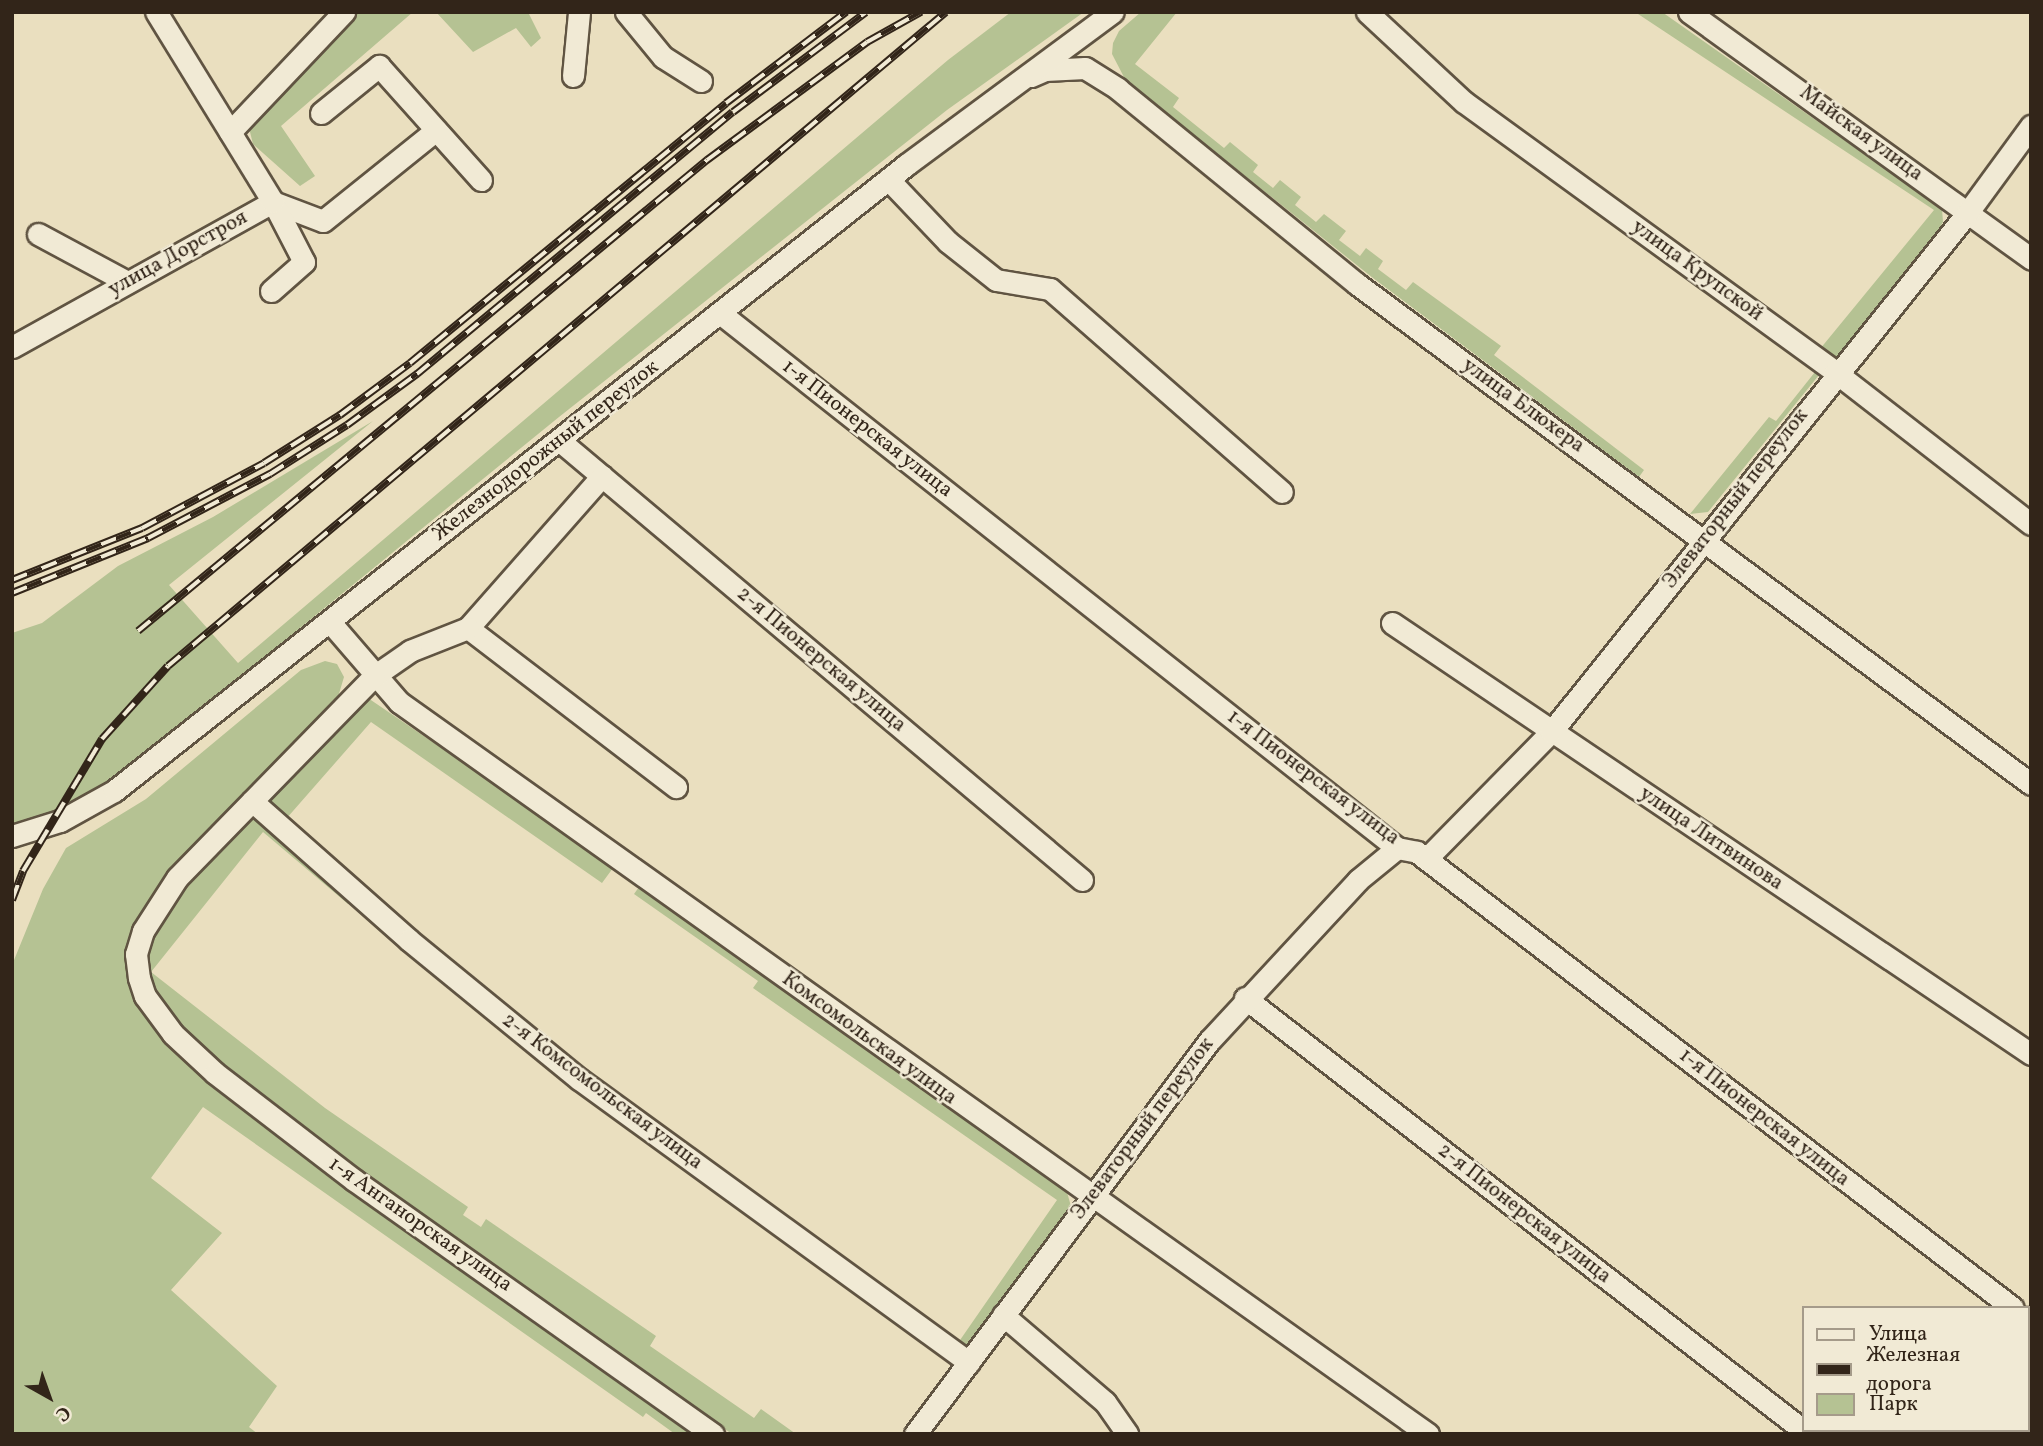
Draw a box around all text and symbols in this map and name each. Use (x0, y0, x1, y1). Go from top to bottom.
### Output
street label: Майская улица (1794, 80, 1928, 188)
street label: улица Дорстроя (104, 205, 252, 303)
street label: улица Крупской (1626, 215, 1768, 327)
street label: улица Блюхера (1457, 353, 1589, 459)
street label: 1-я Пионерская улица (776, 354, 958, 504)
street label: Железнодорожный переулок (428, 355, 664, 547)
street label: Элеваторный переулок (1658, 404, 1814, 594)
street label: 2-я Пионерская улица (731, 582, 911, 738)
street label: 1-я Пионерская улица (1221, 705, 1405, 851)
street label: улица Литвинова (1634, 781, 1788, 897)
street label: Комсомольская улица (776, 967, 962, 1111)
street label: 2-я Комсомольская улица (496, 1008, 708, 1176)
street label: Элеваторный переулок (1066, 1033, 1220, 1225)
street label: 1-я Пионерская улица (1673, 1043, 1855, 1193)
street label: 2-я Пионерская улица (1432, 1138, 1616, 1290)
street label: 1-я Анганорская улица (323, 1152, 517, 1298)
legend (1801, 1306, 2029, 1432)
text: Улица (1869, 1320, 1927, 1349)
text: Железная дорога (1866, 1341, 1960, 1399)
north arrow (14, 1362, 84, 1432)
text: Парк (1869, 1390, 1918, 1419)
text: С (49, 1399, 76, 1427)

